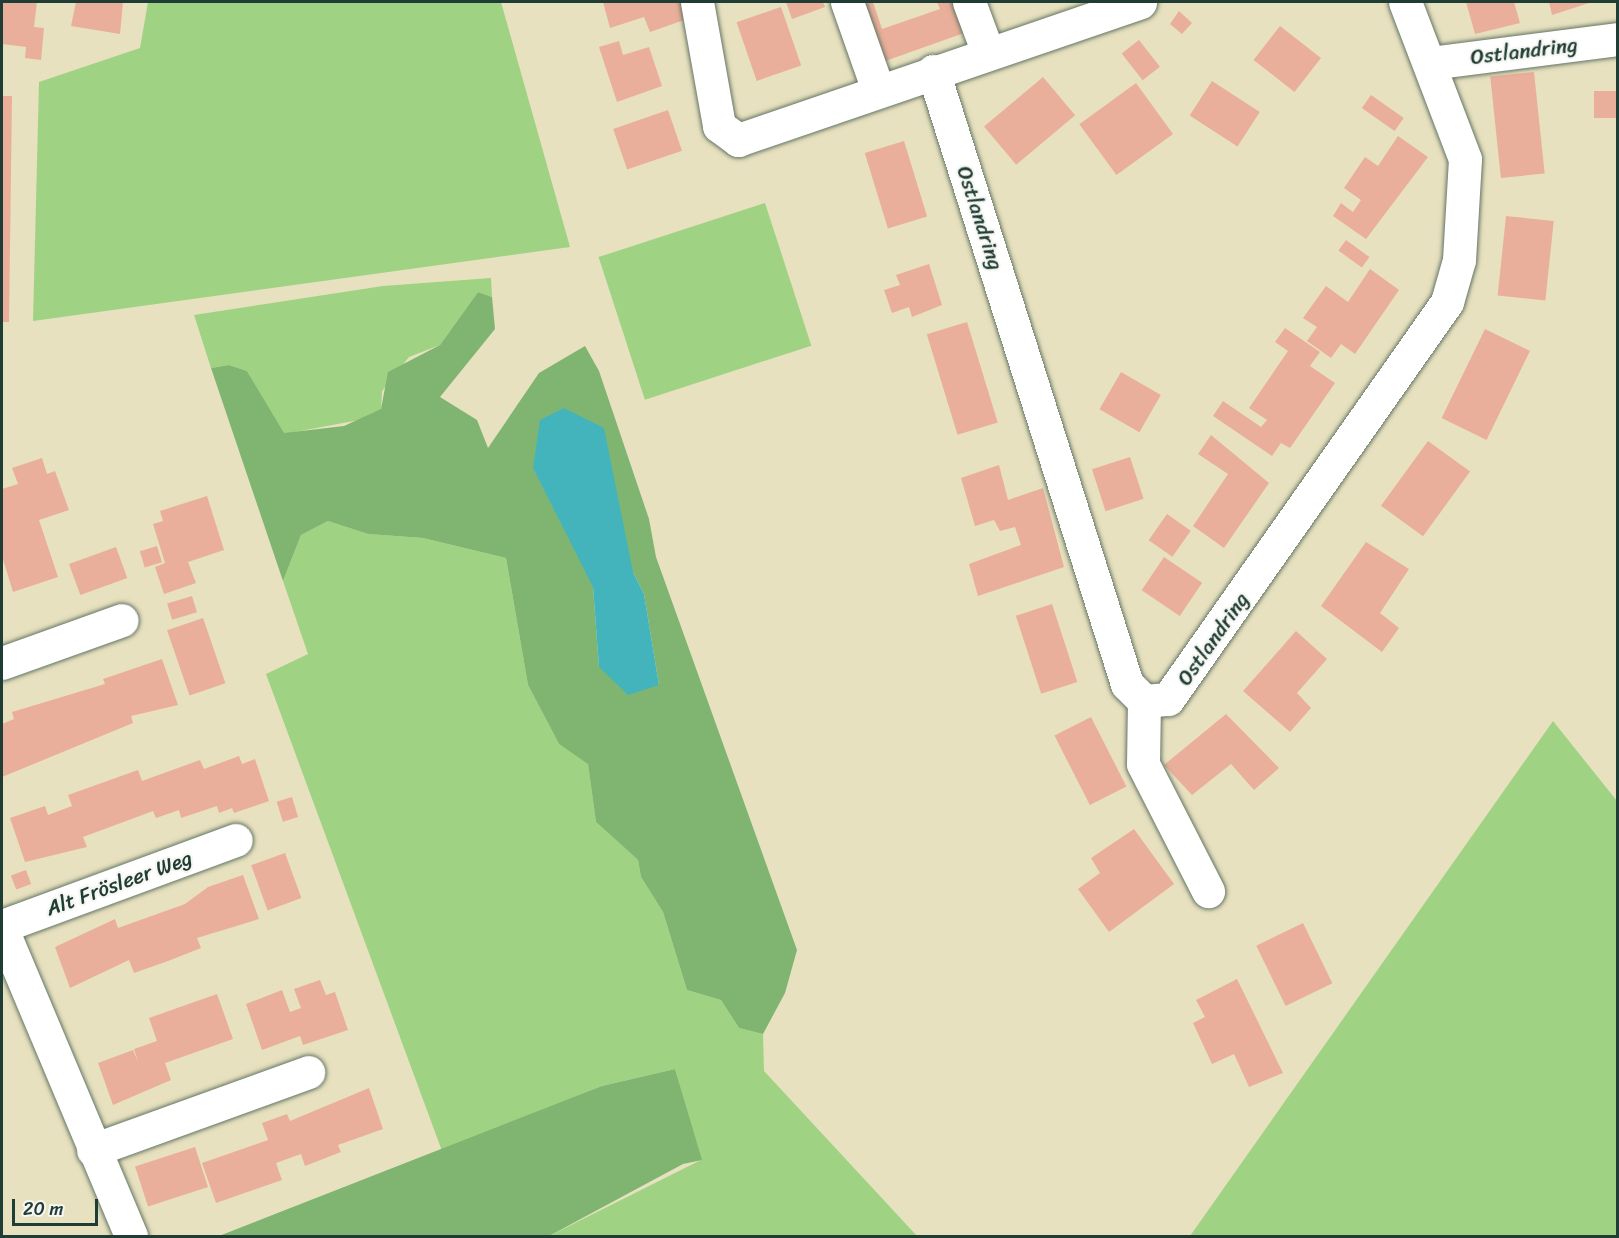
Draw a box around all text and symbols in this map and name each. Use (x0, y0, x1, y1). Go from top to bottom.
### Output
street label: Ostlandring (1469, 32, 1579, 70)
street label: Ostlandring (951, 163, 1009, 273)
street label: Ostlandring (1172, 588, 1254, 690)
street label: Alt Frösleer Weg (42, 845, 196, 921)
scale bar (15, 1187, 100, 1225)
text: 20 m (23, 1193, 63, 1225)

